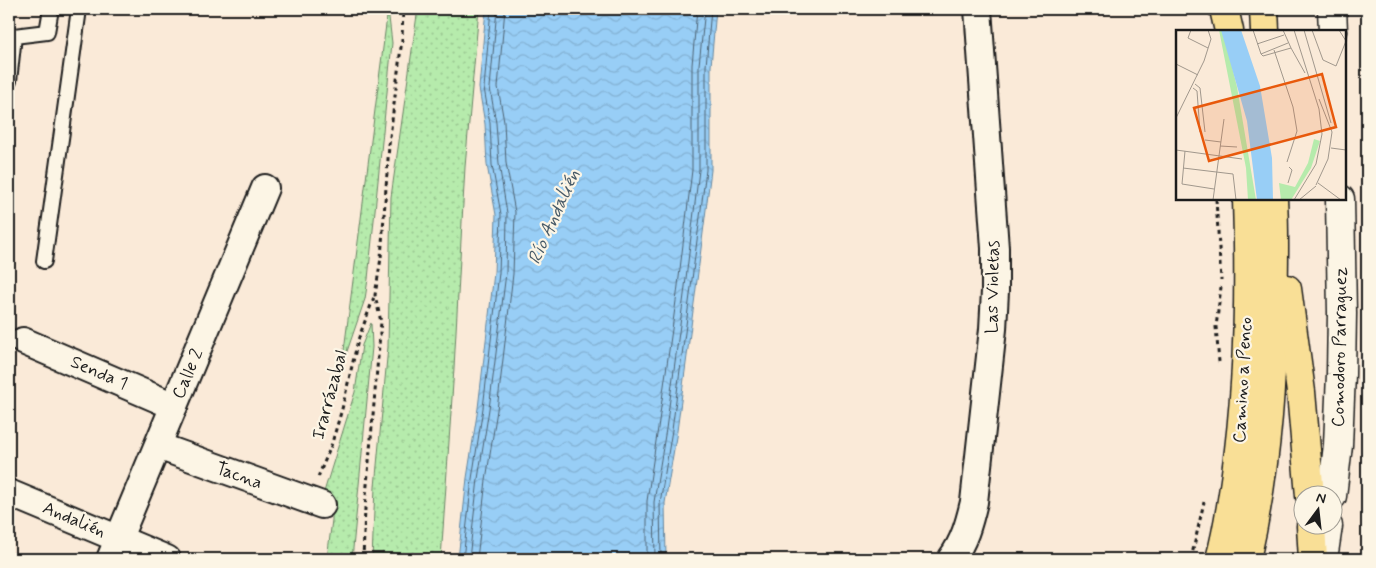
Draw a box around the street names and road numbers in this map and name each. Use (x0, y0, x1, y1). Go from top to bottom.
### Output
street label: Las Violetas (980, 240, 1006, 334)
street label: Comodoro Parraguez (1327, 266, 1353, 427)
street label: Camino a Penco (1228, 316, 1258, 444)
street label: Calle 2 (167, 345, 209, 403)
street label: Irarrázabal (307, 348, 353, 442)
street label: Senda 1 (67, 350, 131, 396)
street label: Tacna (212, 457, 266, 495)
street label: Andalién (39, 496, 109, 544)

